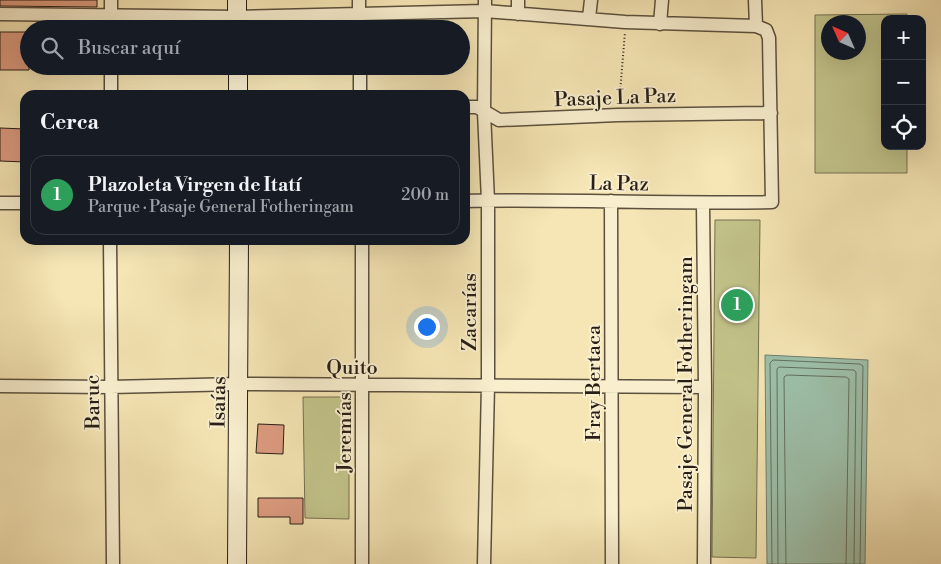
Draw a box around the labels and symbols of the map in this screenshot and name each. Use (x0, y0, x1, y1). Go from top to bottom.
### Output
north arrow (821, 15, 866, 60)
street label: Pasaje La Paz (554, 84, 677, 113)
street label: La Paz (589, 171, 649, 198)
street label: Pasaje General Fotheringam (674, 256, 699, 512)
street label: Zacarías (458, 273, 483, 351)
pin: 1 (721, 286, 753, 324)
your location (414, 314, 440, 340)
street label: Fray Bertaca (582, 324, 607, 441)
street label: Quito (326, 356, 378, 381)
street label: Baruc (81, 374, 106, 431)
street label: Isaías (207, 376, 232, 428)
street label: Jeremías (333, 392, 358, 473)

